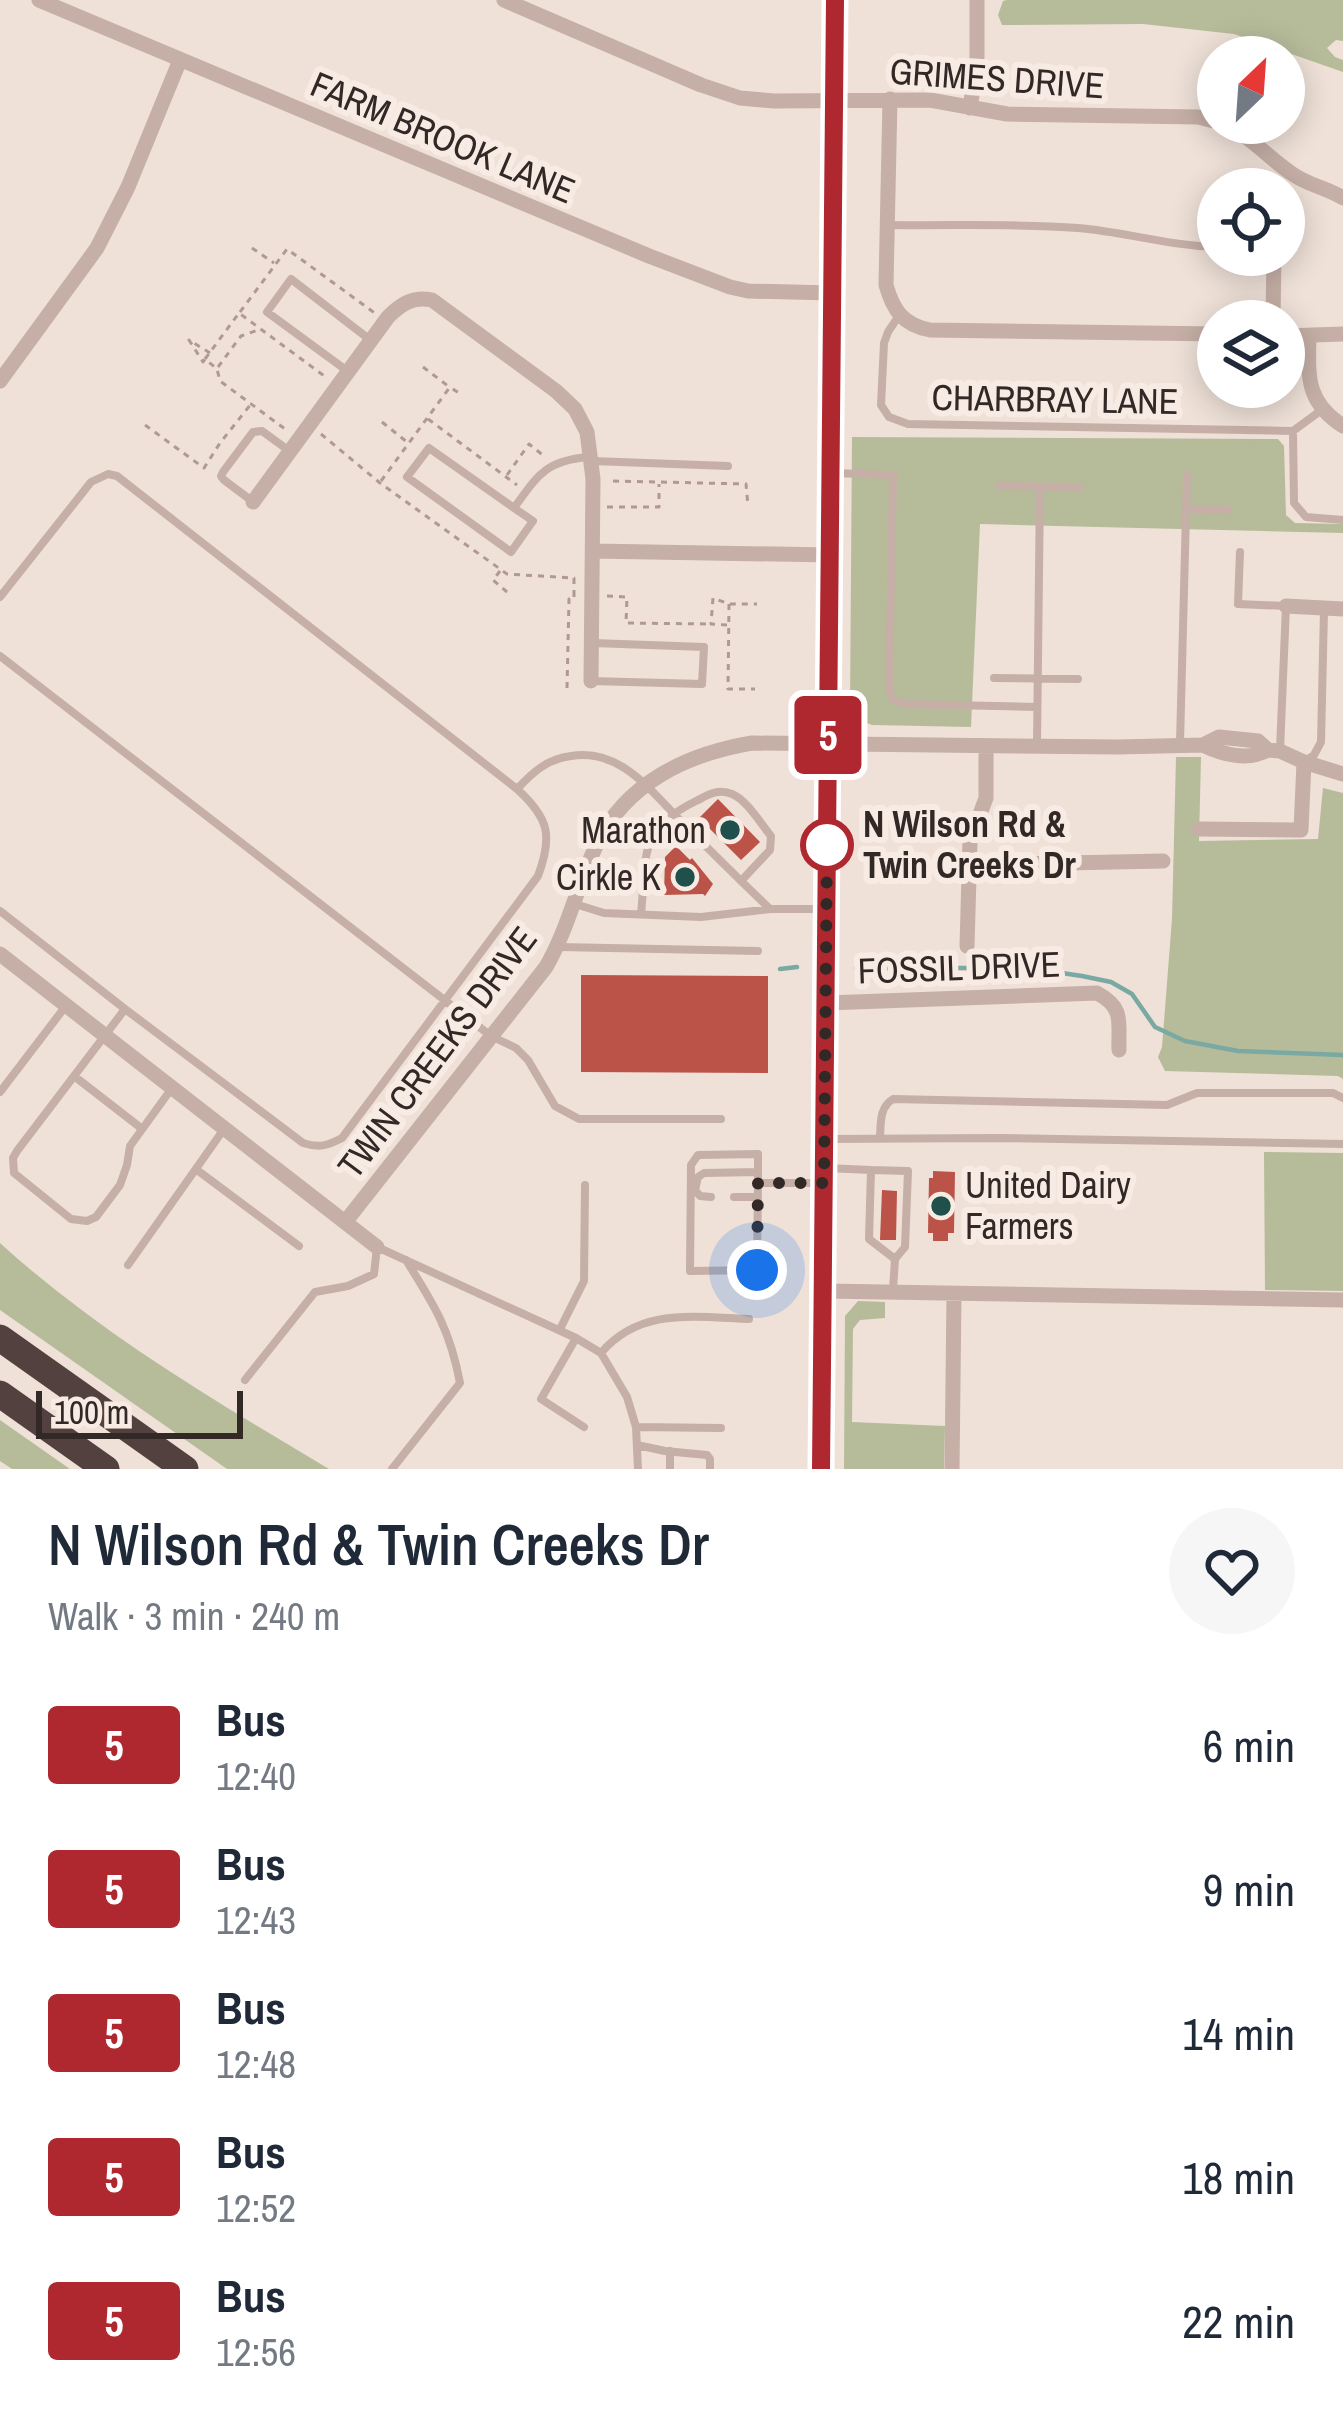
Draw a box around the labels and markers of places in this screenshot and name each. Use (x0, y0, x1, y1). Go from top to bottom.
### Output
place label: N Wilson Rd & Twin Creeks Dr (863, 800, 1076, 889)
place label: Marathon (581, 806, 706, 854)
marker: Marathon (717, 817, 743, 843)
marker: N Wilson Rd & Twin Creeks Dr (802, 820, 852, 870)
place label: Cirkle K (556, 853, 661, 901)
marker: Cirkle K (672, 864, 698, 890)
place label: United Dairy Farmers (965, 1161, 1131, 1250)
marker: United Dairy Farmers (928, 1193, 954, 1219)

